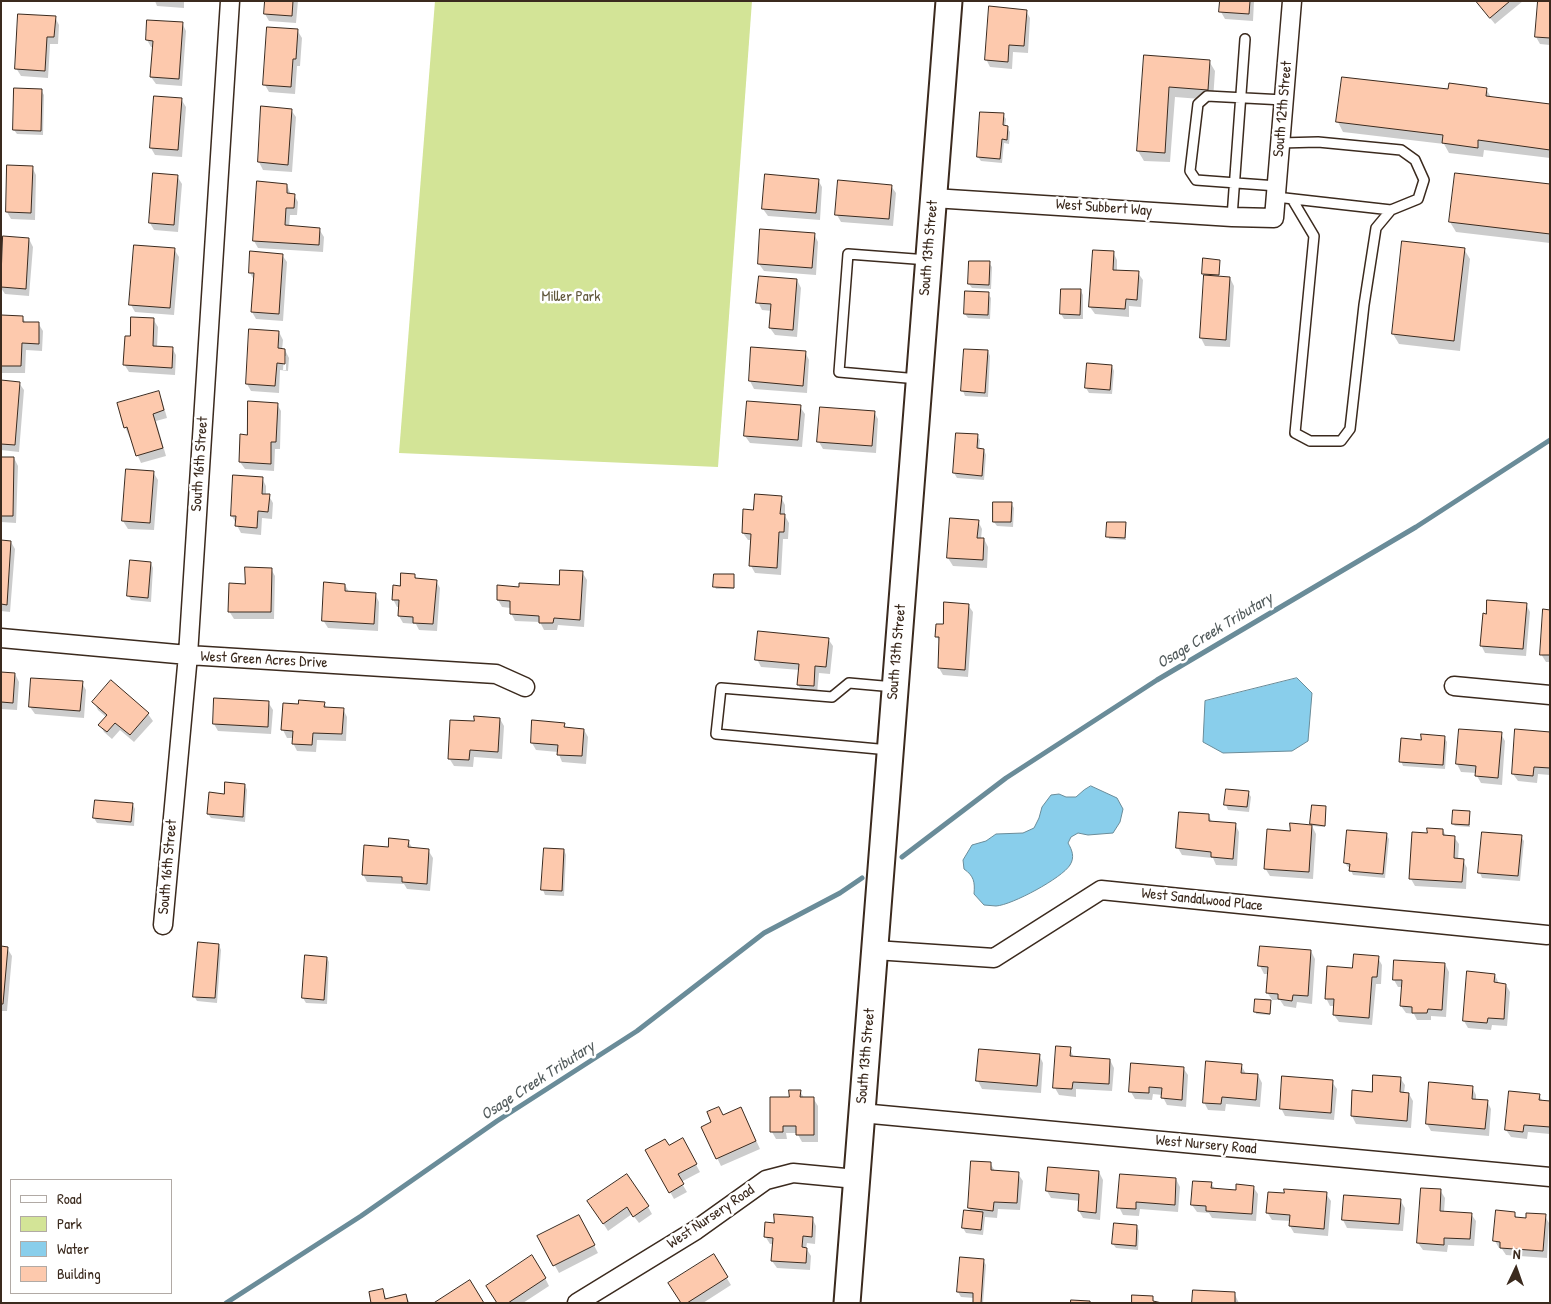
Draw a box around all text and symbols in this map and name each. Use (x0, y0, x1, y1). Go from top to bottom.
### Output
street label: South 12th Street (1270, 60, 1296, 158)
street label: West Subbert Way (1055, 196, 1153, 220)
street label: South 13th Street (916, 199, 942, 297)
park label: Miller Park (541, 288, 601, 306)
street label: South 16th Street (188, 416, 212, 512)
water label: Osage Creek Tributary (1154, 589, 1276, 673)
street label: South 13th Street (884, 603, 910, 701)
street label: West Green Acres Drive (200, 648, 328, 672)
street label: South 16th Street (155, 819, 181, 915)
street label: West Sandalwood Place (1140, 885, 1264, 915)
street label: South 13th Street (853, 1007, 879, 1105)
water label: Osage Creek Tributary (478, 1037, 598, 1125)
street label: West Nursery Road (1155, 1132, 1257, 1158)
legend (10, 1179, 172, 1294)
street label: West Nursery Road (664, 1181, 758, 1253)
text: Road (57, 1188, 82, 1209)
text: Park (57, 1213, 82, 1234)
text: Water (57, 1238, 89, 1259)
north arrow (1491, 1244, 1541, 1294)
text: N (1513, 1244, 1521, 1263)
text: Building (57, 1263, 101, 1284)

